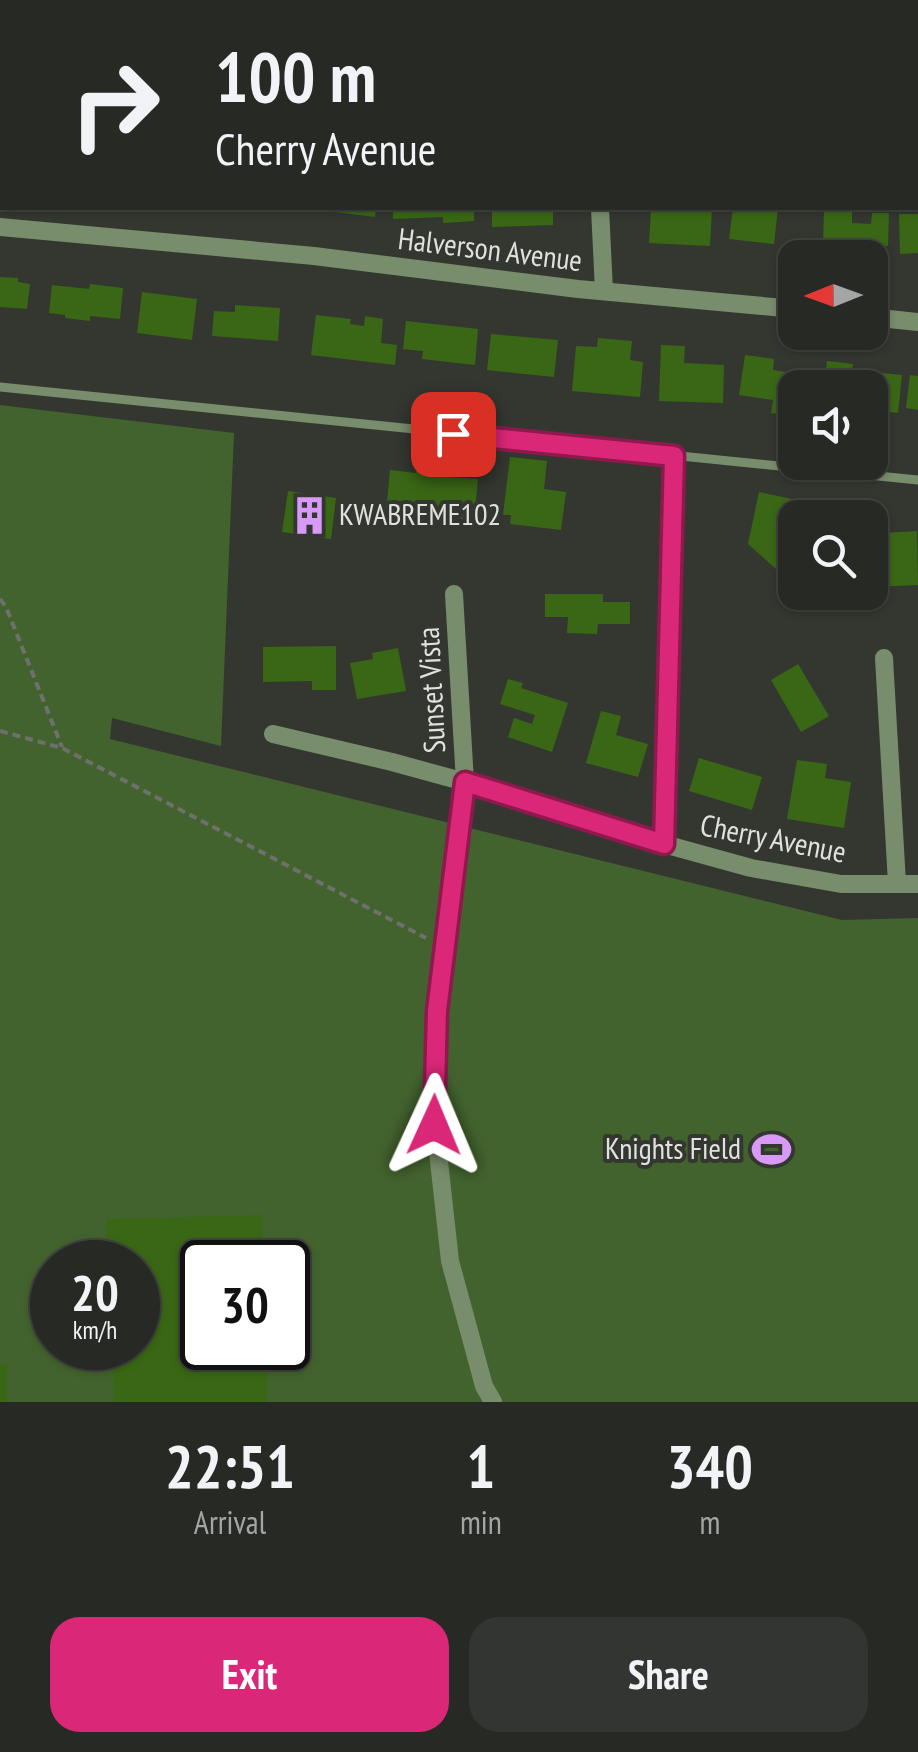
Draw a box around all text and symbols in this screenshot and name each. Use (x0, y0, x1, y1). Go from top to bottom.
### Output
text: 100 m (215, 31, 376, 121)
icon: right (50, 40, 180, 170)
text: Cherry Avenue (215, 119, 436, 177)
street label: Halverson Avenue (396, 218, 584, 279)
north arrow (778, 240, 888, 350)
map controls (778, 240, 888, 610)
button: sound (778, 370, 888, 480)
pin (411, 392, 496, 477)
icon: arrive (426, 407, 481, 462)
building icon: KWABREME102 (288, 494, 330, 536)
place label: KWABREME102 (339, 494, 501, 533)
button: search (778, 500, 888, 610)
street label: Sunset Vista (408, 626, 453, 754)
street label: Cherry Avenue (697, 804, 849, 871)
position arrow (382, 1073, 486, 1177)
place label: Knights Field (605, 1128, 741, 1167)
sports icon: Knights Field (750, 1128, 792, 1170)
speed limit sign: 30 (180, 1240, 310, 1370)
text: 20 (71, 1260, 119, 1325)
text: km/h (73, 1314, 117, 1346)
text: 22:51 (165, 1427, 295, 1505)
text: 1 (467, 1427, 495, 1505)
text: 340 (667, 1427, 753, 1505)
text: Arrival (194, 1501, 266, 1543)
text: min (460, 1501, 502, 1543)
text: m (699, 1501, 720, 1543)
button: Exit (50, 1617, 449, 1732)
button: Share (469, 1617, 868, 1732)

